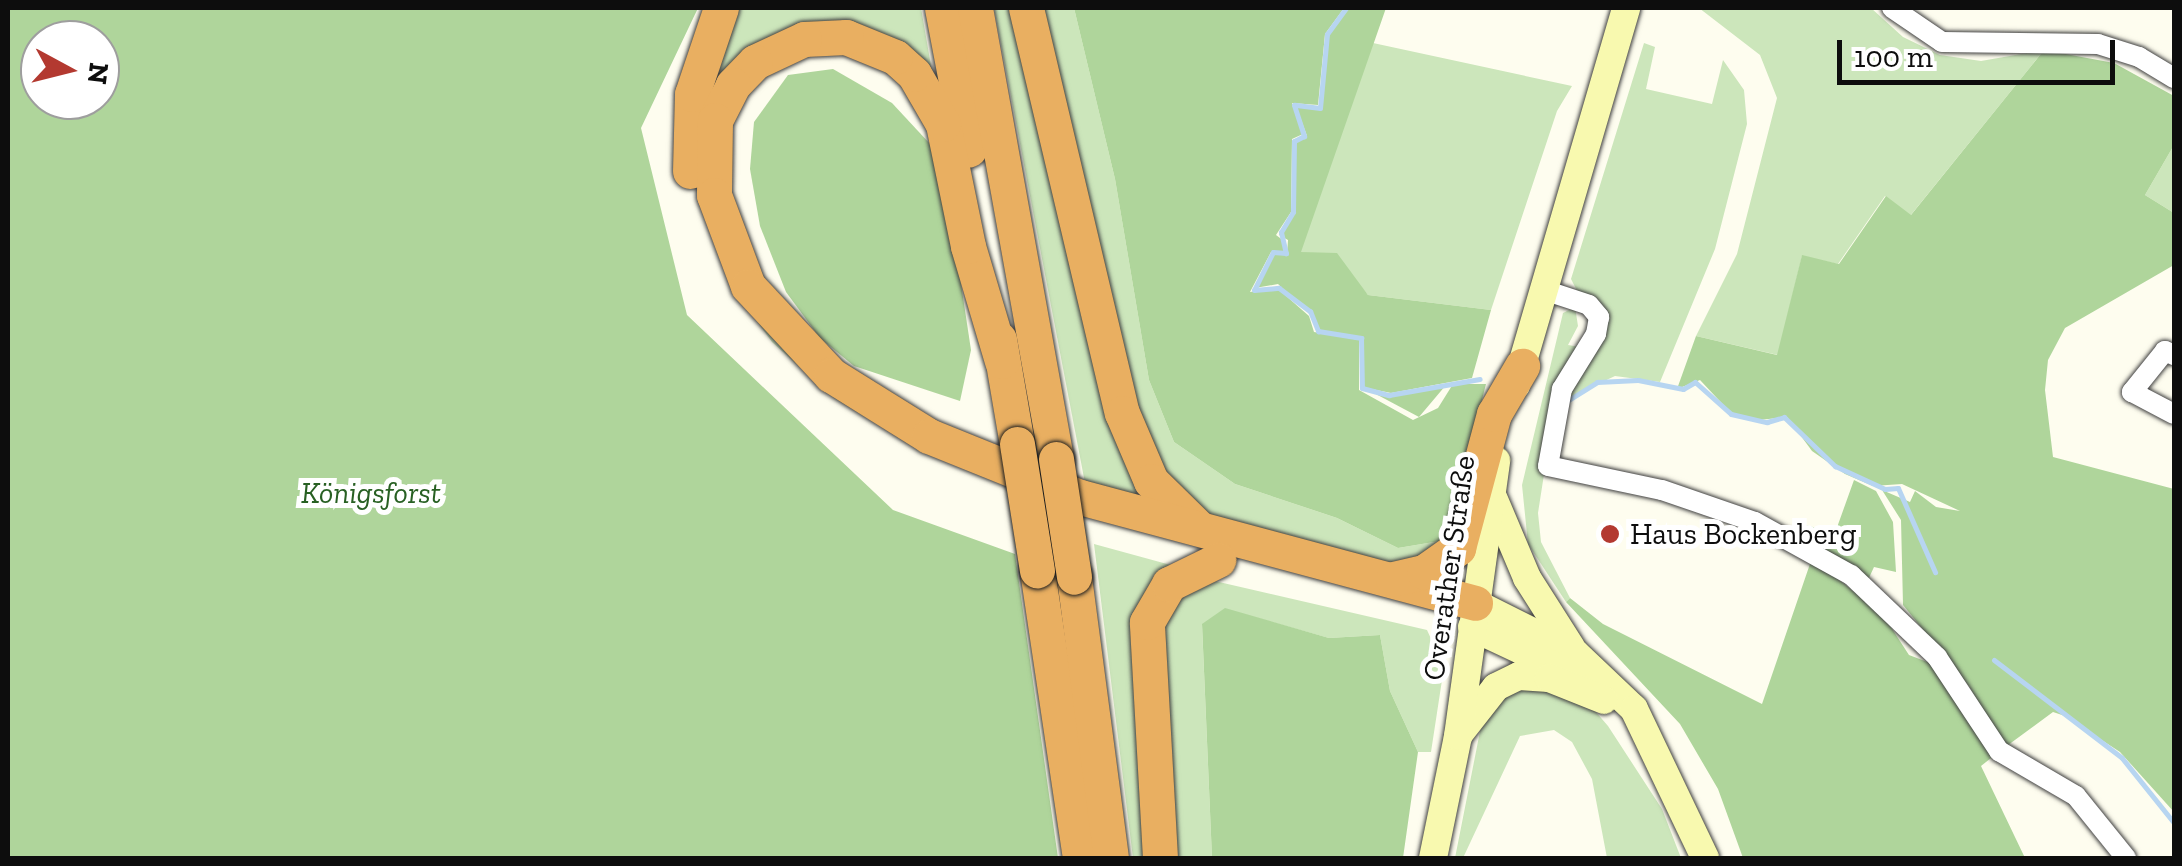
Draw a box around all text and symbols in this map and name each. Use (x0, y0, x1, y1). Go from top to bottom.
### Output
north arrow (20, 20, 120, 120)
scale bar (1842, 20, 2120, 82)
text: 100 m (1854, 39, 1933, 75)
text: N (81, 61, 116, 86)
street label: Overather Straße (1415, 453, 1483, 683)
park label: Königsforst (301, 475, 441, 511)
place label: Haus Bockenberg (1630, 516, 1857, 552)
marker: Haus Bockenberg (1599, 523, 1621, 545)

